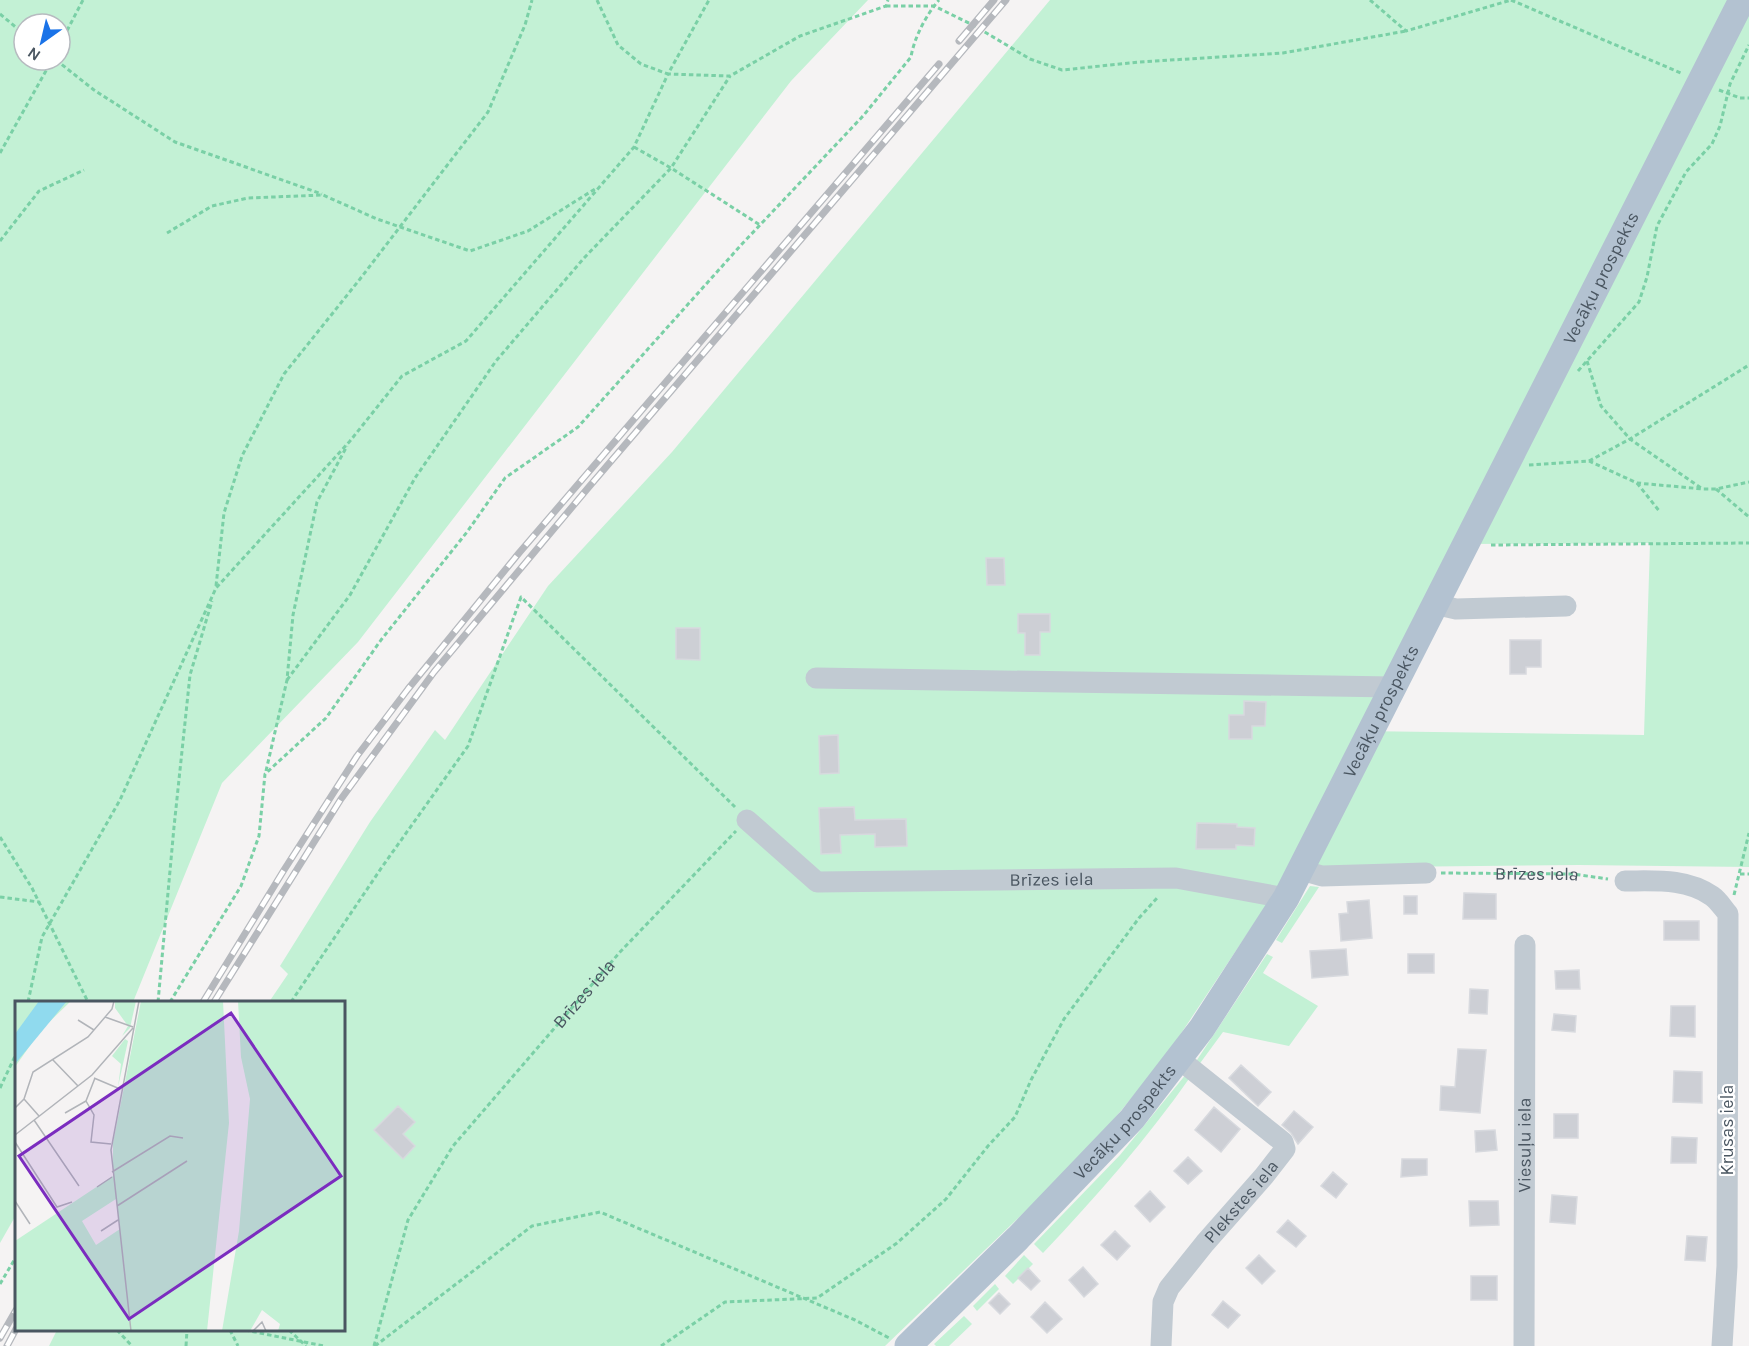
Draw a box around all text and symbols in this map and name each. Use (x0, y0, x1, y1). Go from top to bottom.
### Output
north arrow (12, 12, 72, 72)
text: N (24, 43, 44, 65)
street label: Vecāķu prospekts (1558, 208, 1644, 348)
street label: Vecāķu prospekts (1338, 641, 1424, 781)
street label: Brīzes iela (1495, 862, 1581, 886)
street label: Brīzes iela (1009, 868, 1094, 891)
street label: Brīzes iela (548, 955, 620, 1033)
inset map (15, 1001, 345, 1331)
street label: Vecāķu prospekts (1069, 1060, 1181, 1184)
street label: Krusas iela (1716, 1085, 1738, 1176)
street label: Viesuļu iela (1513, 1097, 1536, 1193)
street label: Plekstes iela (1199, 1155, 1283, 1248)

